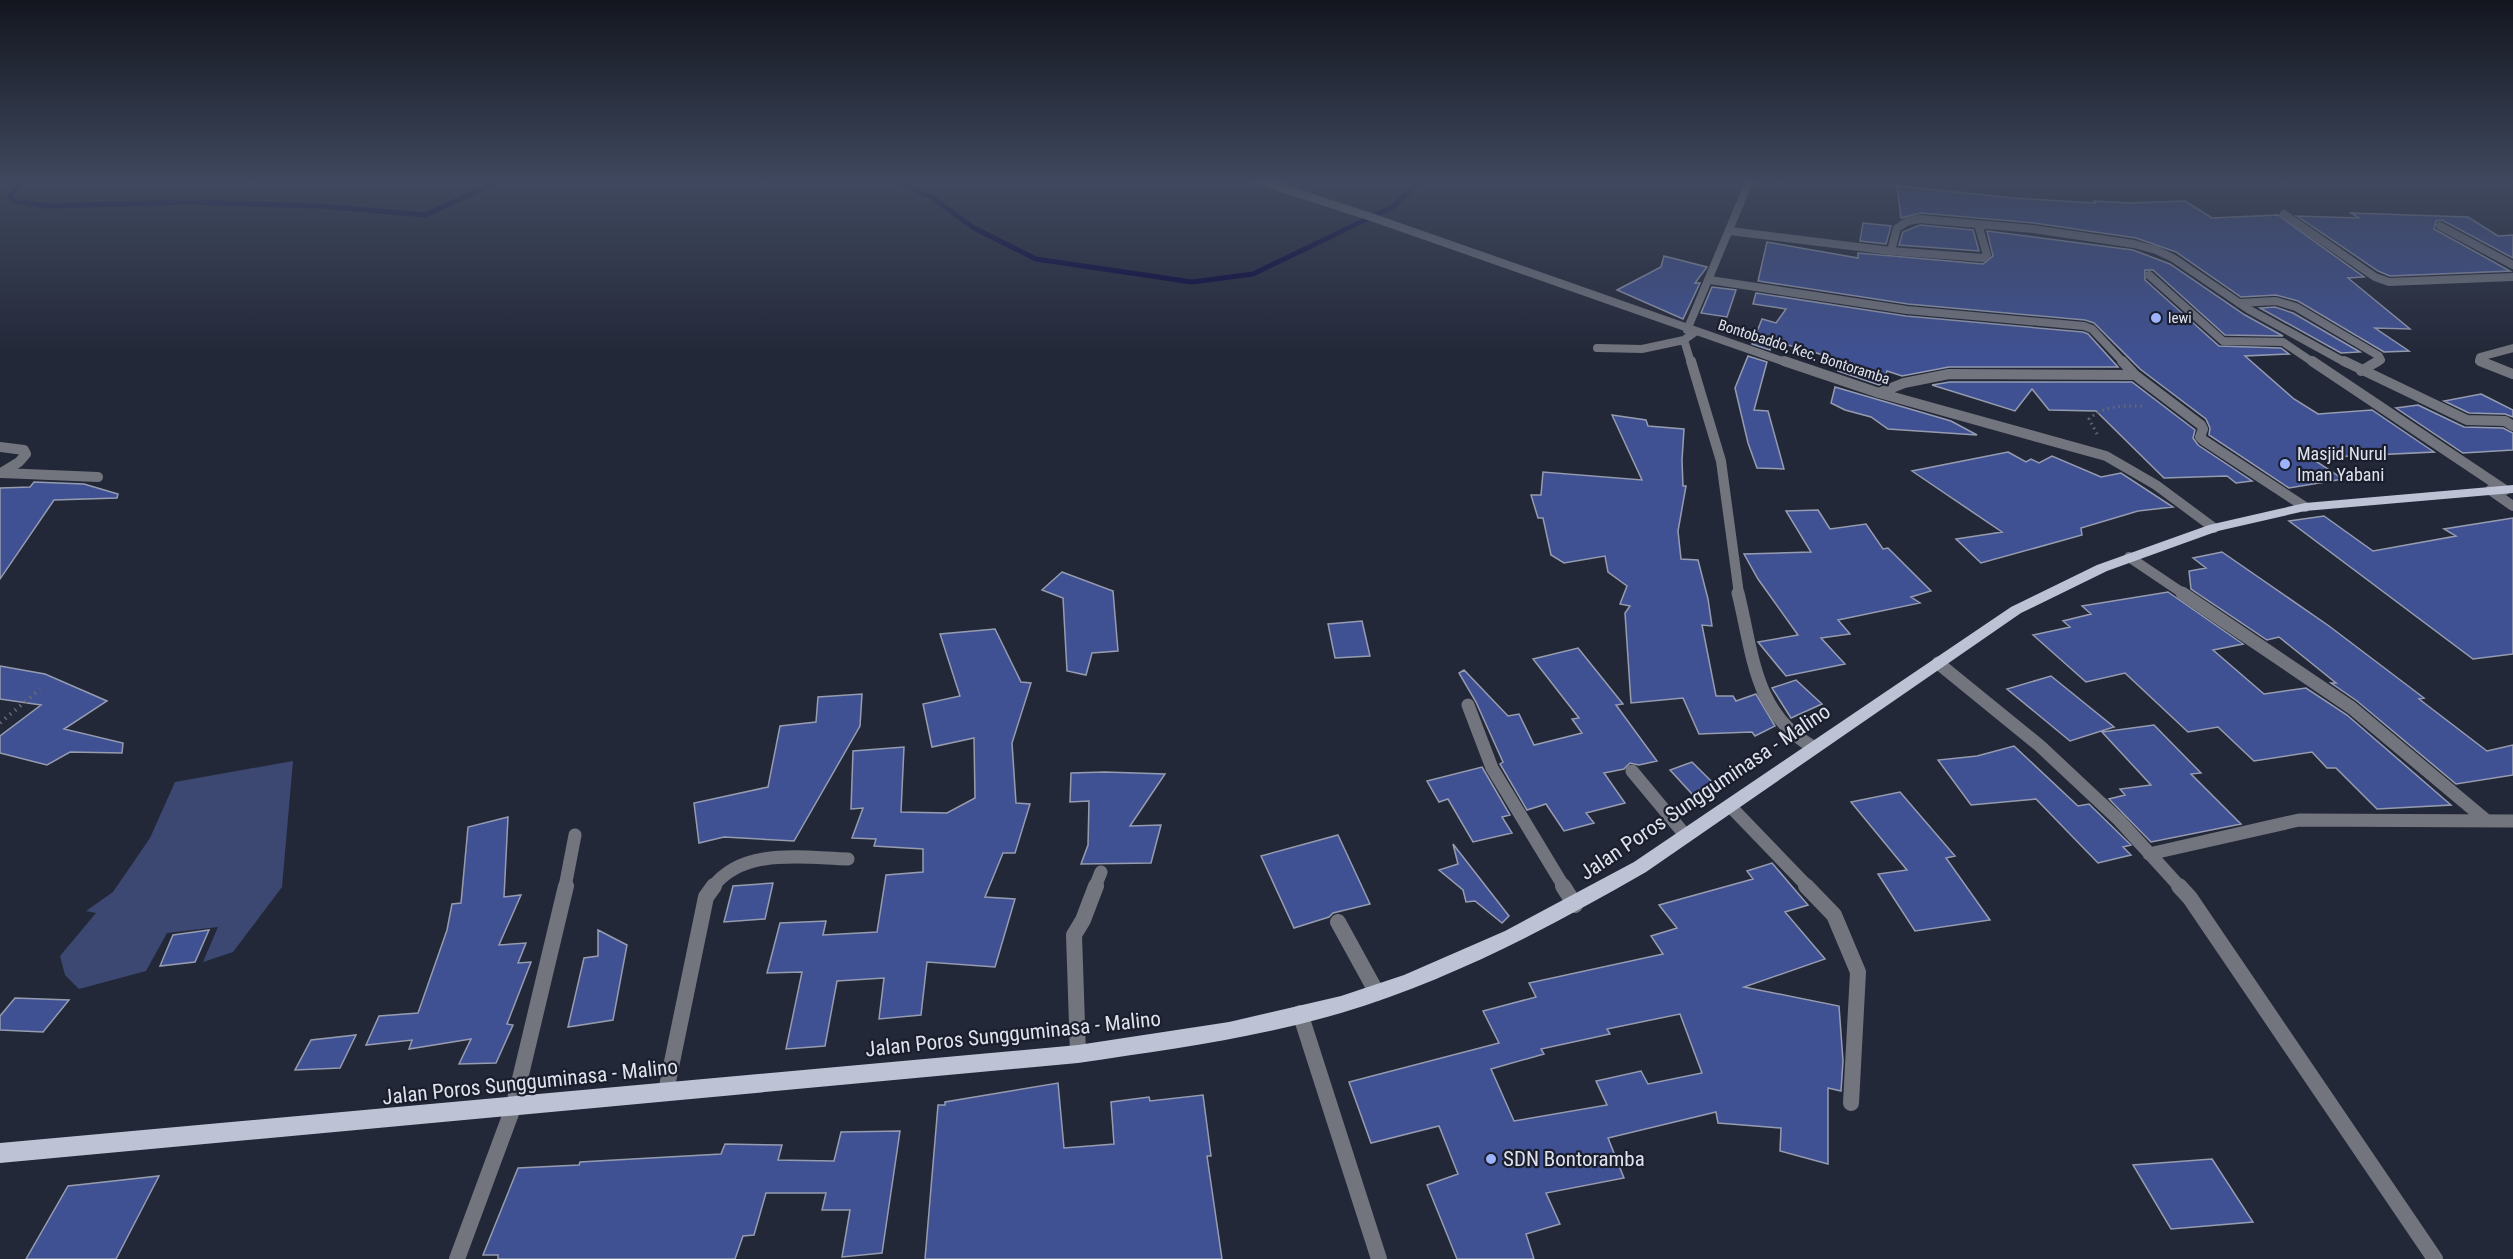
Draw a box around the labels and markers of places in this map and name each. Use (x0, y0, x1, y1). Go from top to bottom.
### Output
place label: lewi (2168, 309, 2192, 327)
marker: lewi (2149, 311, 2163, 325)
place label: Masjid Nurul Iman Yabani (2297, 443, 2387, 485)
marker: Masjid Nurul Iman Yabani (2278, 457, 2292, 471)
place label: SDN Bontoramba (1503, 1147, 1645, 1171)
marker: SDN Bontoramba (1484, 1152, 1498, 1166)

